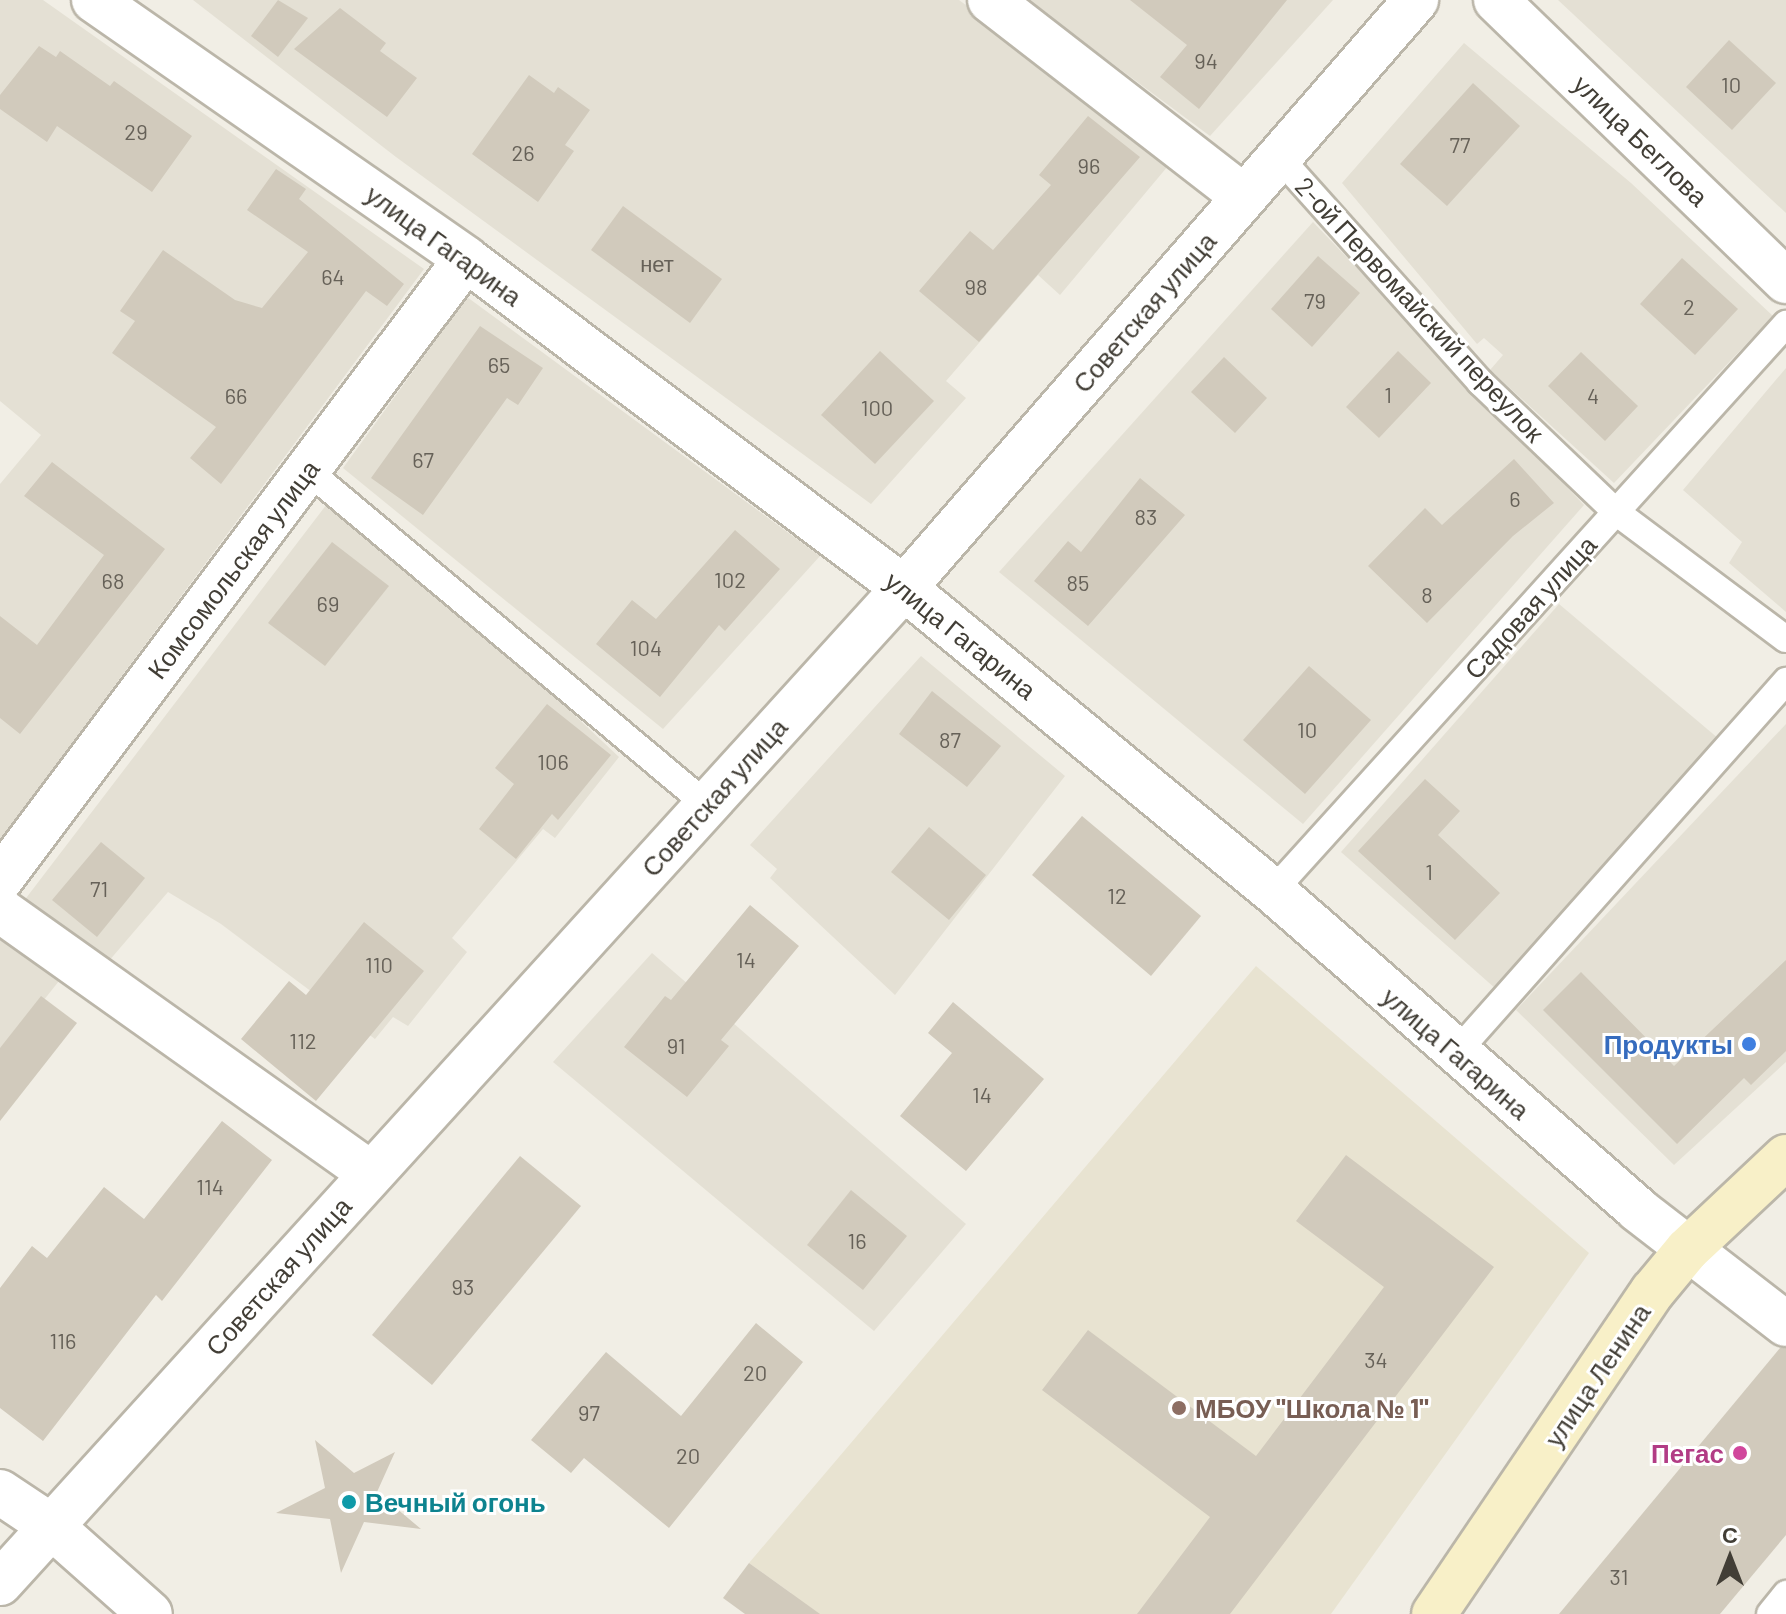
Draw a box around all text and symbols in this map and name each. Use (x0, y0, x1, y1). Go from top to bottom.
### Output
house number: 94 (1194, 48, 1218, 74)
street label: улица Беглова (1567, 68, 1715, 212)
house number: 10 (1721, 72, 1741, 98)
house number: 29 (124, 119, 148, 145)
house number: 77 (1450, 132, 1470, 158)
house number: 26 (511, 140, 535, 166)
house number: 96 (1078, 153, 1100, 179)
street label: 2-ой Первомайский переулок (1289, 170, 1551, 448)
street label: улица Гагарина (360, 178, 528, 312)
street label: Советская улица (1066, 225, 1222, 399)
house number: нет (640, 251, 674, 277)
house number: 64 (321, 264, 345, 290)
house number: 98 (965, 274, 987, 300)
house number: 79 (1304, 288, 1326, 314)
house number: 2 (1683, 294, 1695, 320)
house number: 65 (488, 352, 510, 378)
house number: 1 (1384, 382, 1392, 408)
house number: 66 (225, 383, 247, 409)
house number: 4 (1587, 383, 1599, 409)
house number: 100 (861, 395, 893, 421)
house number: 67 (412, 447, 434, 473)
street label: Комсомольская улица (141, 453, 325, 685)
house number: 6 (1509, 486, 1521, 512)
house number: 83 (1135, 504, 1157, 530)
street label: Садовая улица (1458, 529, 1602, 685)
street label: улица Гагарина (879, 565, 1043, 705)
house number: 102 (714, 567, 746, 593)
house number: 68 (102, 568, 124, 594)
house number: 85 (1067, 570, 1089, 596)
house number: 8 (1421, 582, 1433, 608)
house number: 69 (317, 591, 339, 617)
house number: 104 (630, 635, 662, 661)
street label: Советская улица (635, 711, 793, 883)
house number: 10 (1297, 717, 1317, 743)
house number: 87 (939, 727, 961, 753)
house number: 106 (537, 749, 569, 775)
house number: 1 (1425, 859, 1433, 885)
house number: 71 (90, 876, 108, 902)
house number: 12 (1107, 883, 1127, 909)
house number: 14 (736, 947, 756, 973)
house number: 110 (365, 952, 393, 978)
street label: улица Гагарина (1376, 981, 1536, 1125)
house number: 112 (289, 1028, 317, 1054)
place label: Продукты (1604, 1028, 1733, 1060)
house number: 91 (667, 1033, 685, 1059)
marker: Продукты (1740, 1035, 1758, 1053)
house number: 14 (972, 1082, 992, 1108)
house number: 114 (196, 1174, 224, 1200)
street label: Советская улица (199, 1190, 357, 1362)
house number: 16 (847, 1228, 867, 1254)
house number: 93 (452, 1274, 474, 1300)
street label: улица Ленина (1538, 1298, 1656, 1452)
house number: 116 (50, 1328, 76, 1354)
house number: 34 (1364, 1347, 1388, 1373)
house number: 20 (743, 1360, 767, 1386)
place label: МБОУ "Школа № 1" (1195, 1392, 1429, 1424)
marker: МБОУ "Школа № 1" (1170, 1399, 1188, 1417)
house number: 97 (578, 1400, 600, 1426)
place label: Пегас (1651, 1437, 1724, 1469)
house number: 20 (676, 1443, 700, 1469)
marker: Пегас (1731, 1444, 1749, 1462)
place label: Вечный огонь (365, 1486, 546, 1518)
marker: Вечный огонь (340, 1493, 358, 1511)
north arrow (1690, 1518, 1770, 1598)
text: С (1722, 1521, 1738, 1547)
house number: 31 (1610, 1564, 1628, 1590)

